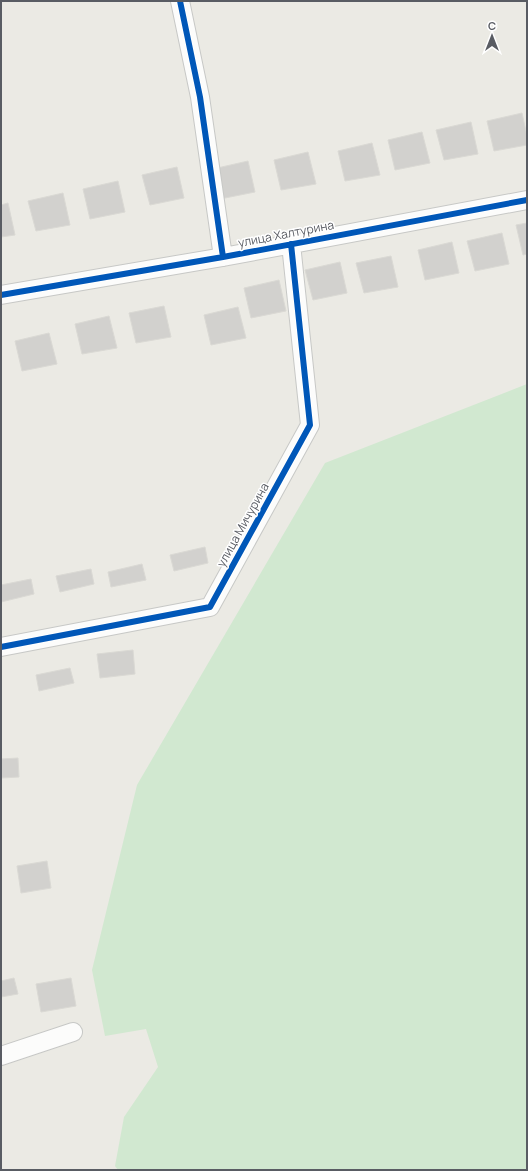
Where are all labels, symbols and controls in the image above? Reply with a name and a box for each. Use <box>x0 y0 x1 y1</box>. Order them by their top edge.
north arrow <box>472 16 512 56</box>
text: С <box>488 18 496 33</box>
street label: улица Халтурина <box>237 216 335 251</box>
street label: улица Мичурина <box>212 480 273 570</box>

